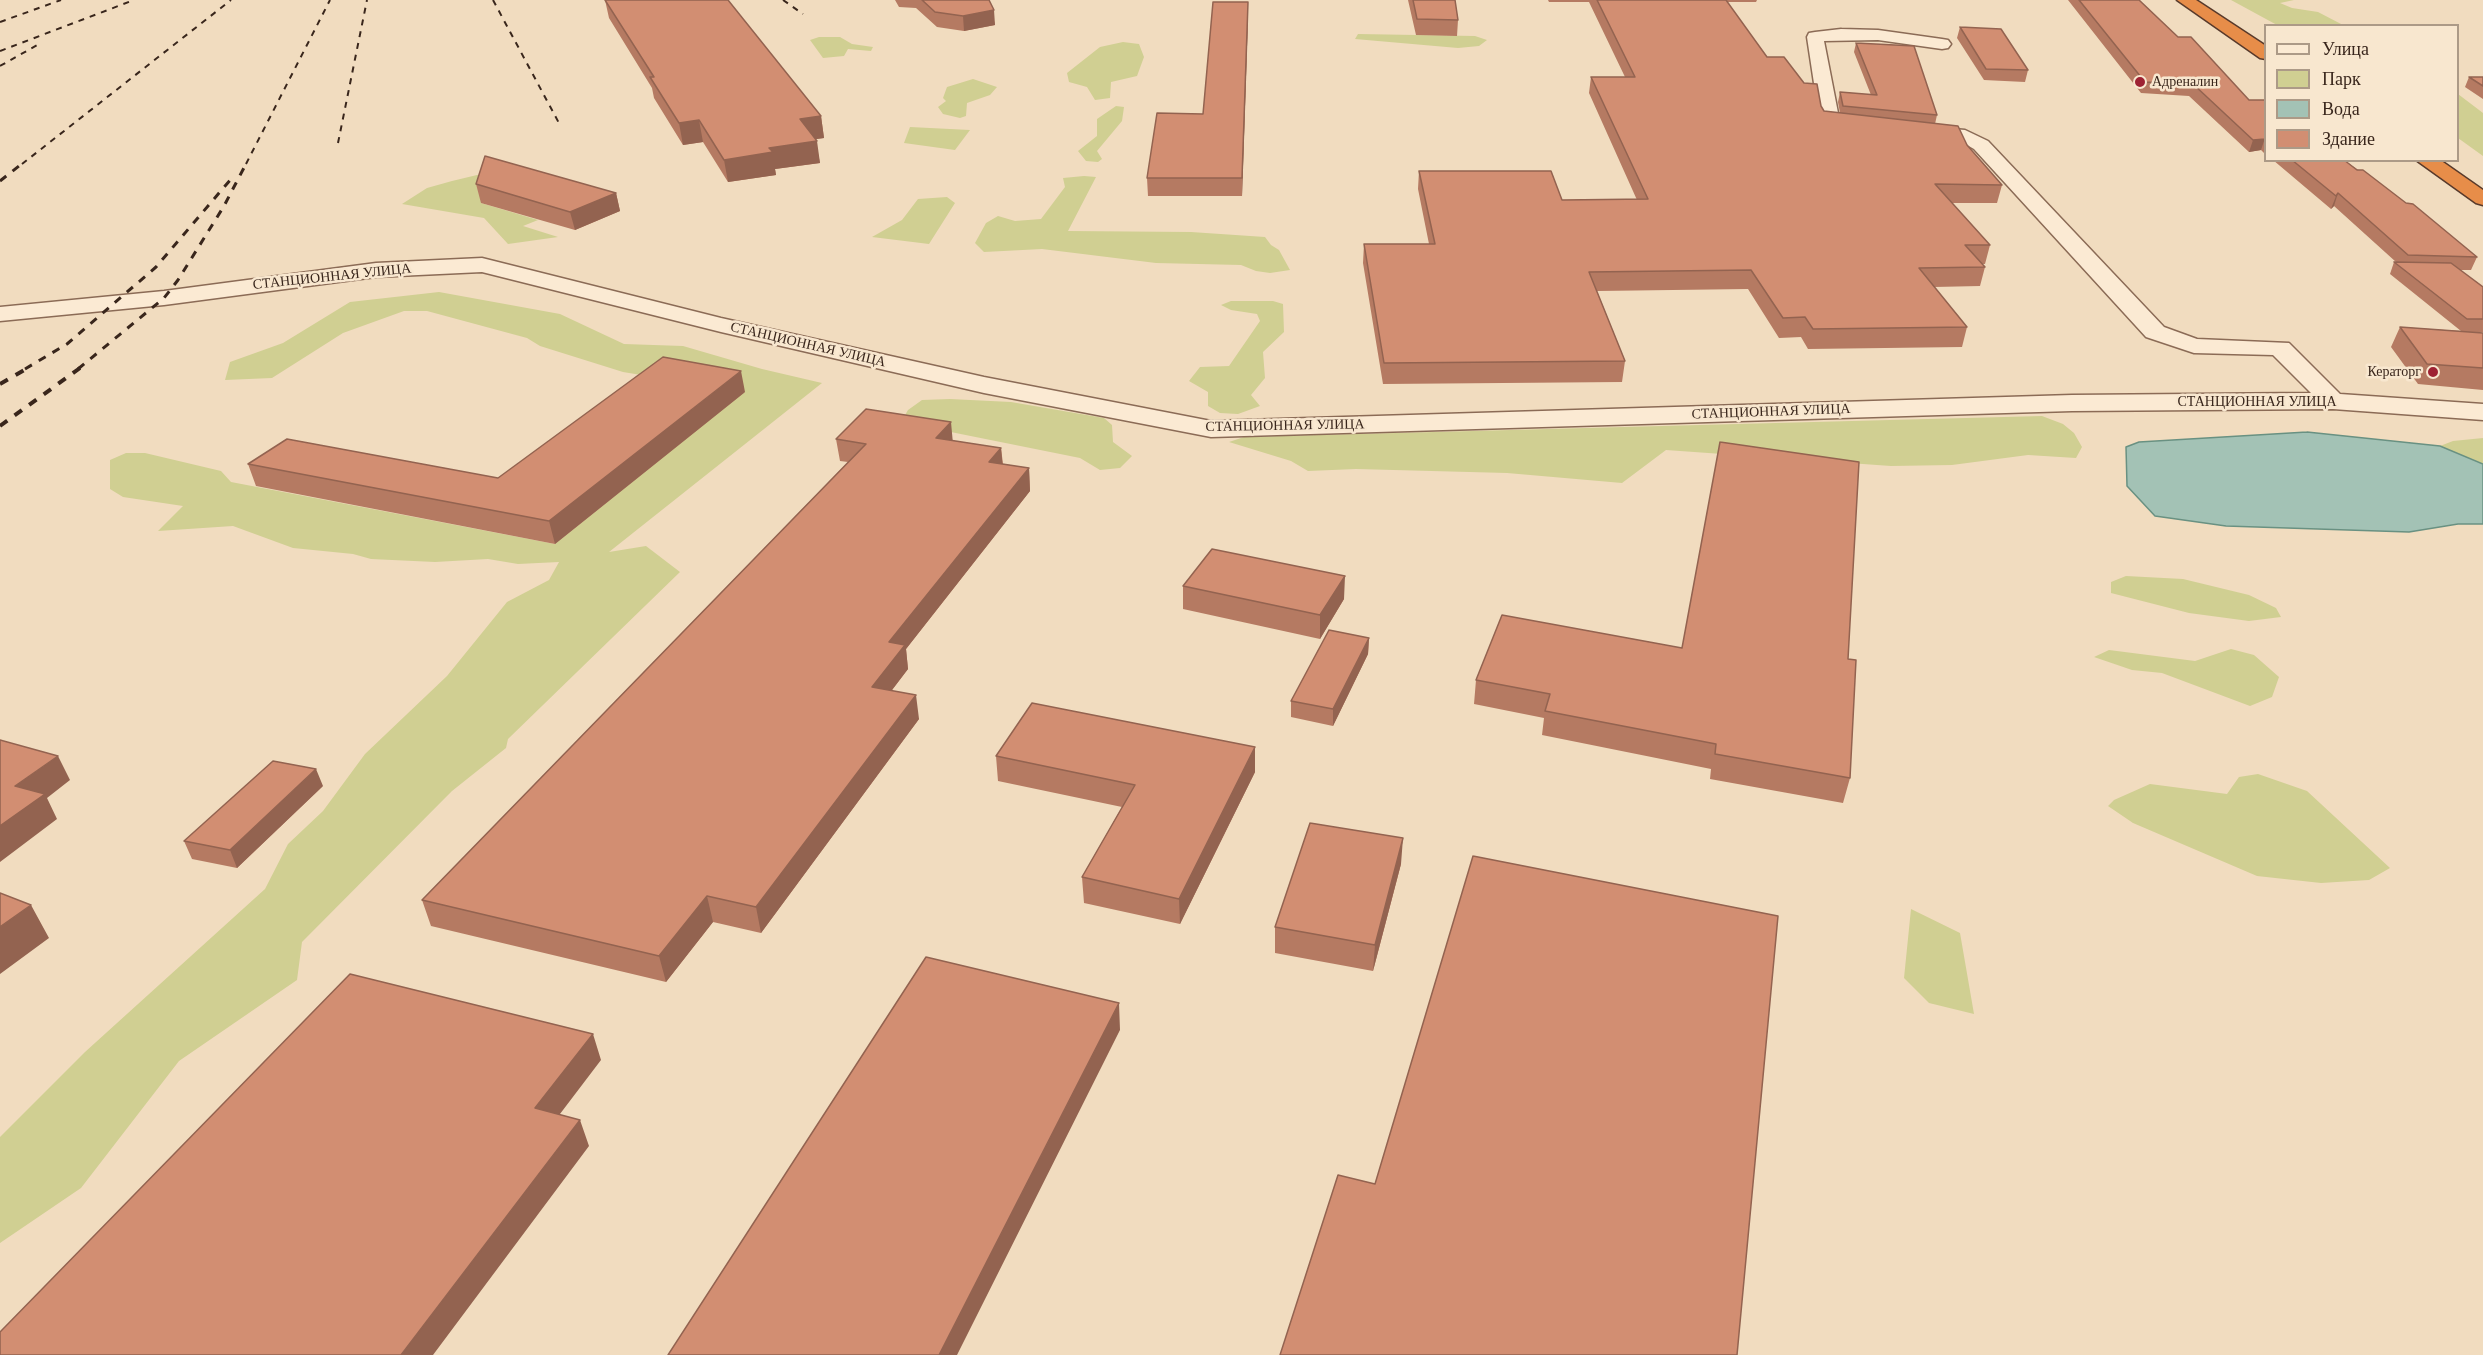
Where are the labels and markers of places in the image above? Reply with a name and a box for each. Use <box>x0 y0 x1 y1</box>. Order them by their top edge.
place label: Адреналин <box>2152 74 2218 90</box>
marker: Адреналин <box>2133 75 2147 89</box>
place label: Кераторг <box>2367 364 2421 380</box>
marker: Кераторг <box>2426 365 2440 379</box>

